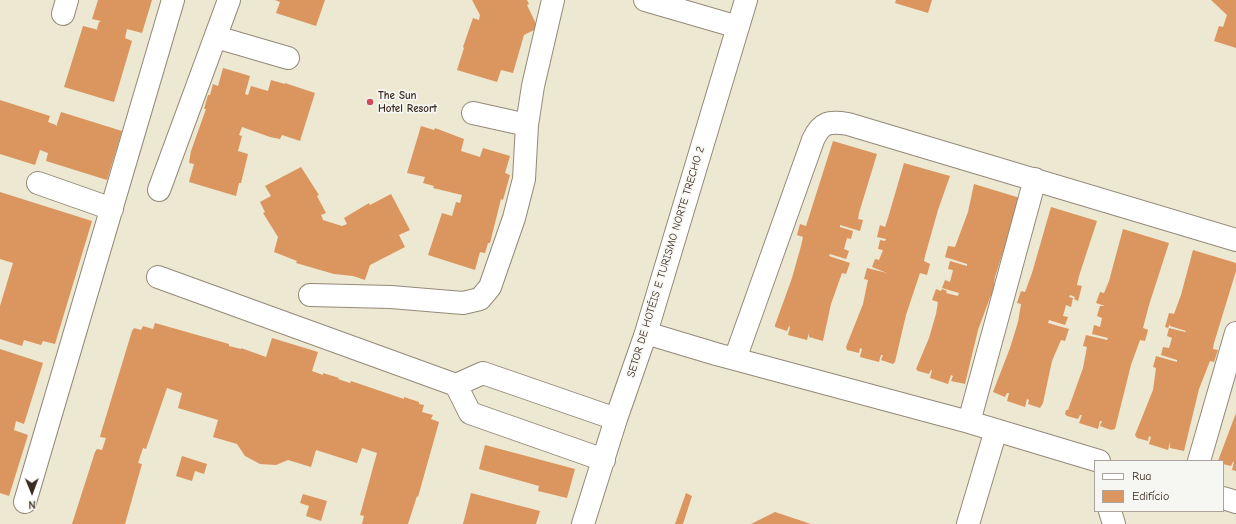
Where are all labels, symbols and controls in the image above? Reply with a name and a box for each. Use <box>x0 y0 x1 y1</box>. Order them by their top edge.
place label: The Sun Hotel Resort <box>378 89 437 115</box>
marker: The Sun Hotel Resort <box>365 97 375 107</box>
street label: SETOR DE HOTÉIS E TURISMO NORTE TRECHO 2 <box>624 145 708 379</box>
legend <box>1094 460 1224 512</box>
text: Rua <box>1132 469 1151 483</box>
north arrow <box>12 472 52 512</box>
text: Edifício <box>1132 489 1169 503</box>
text: N <box>29 498 36 511</box>

